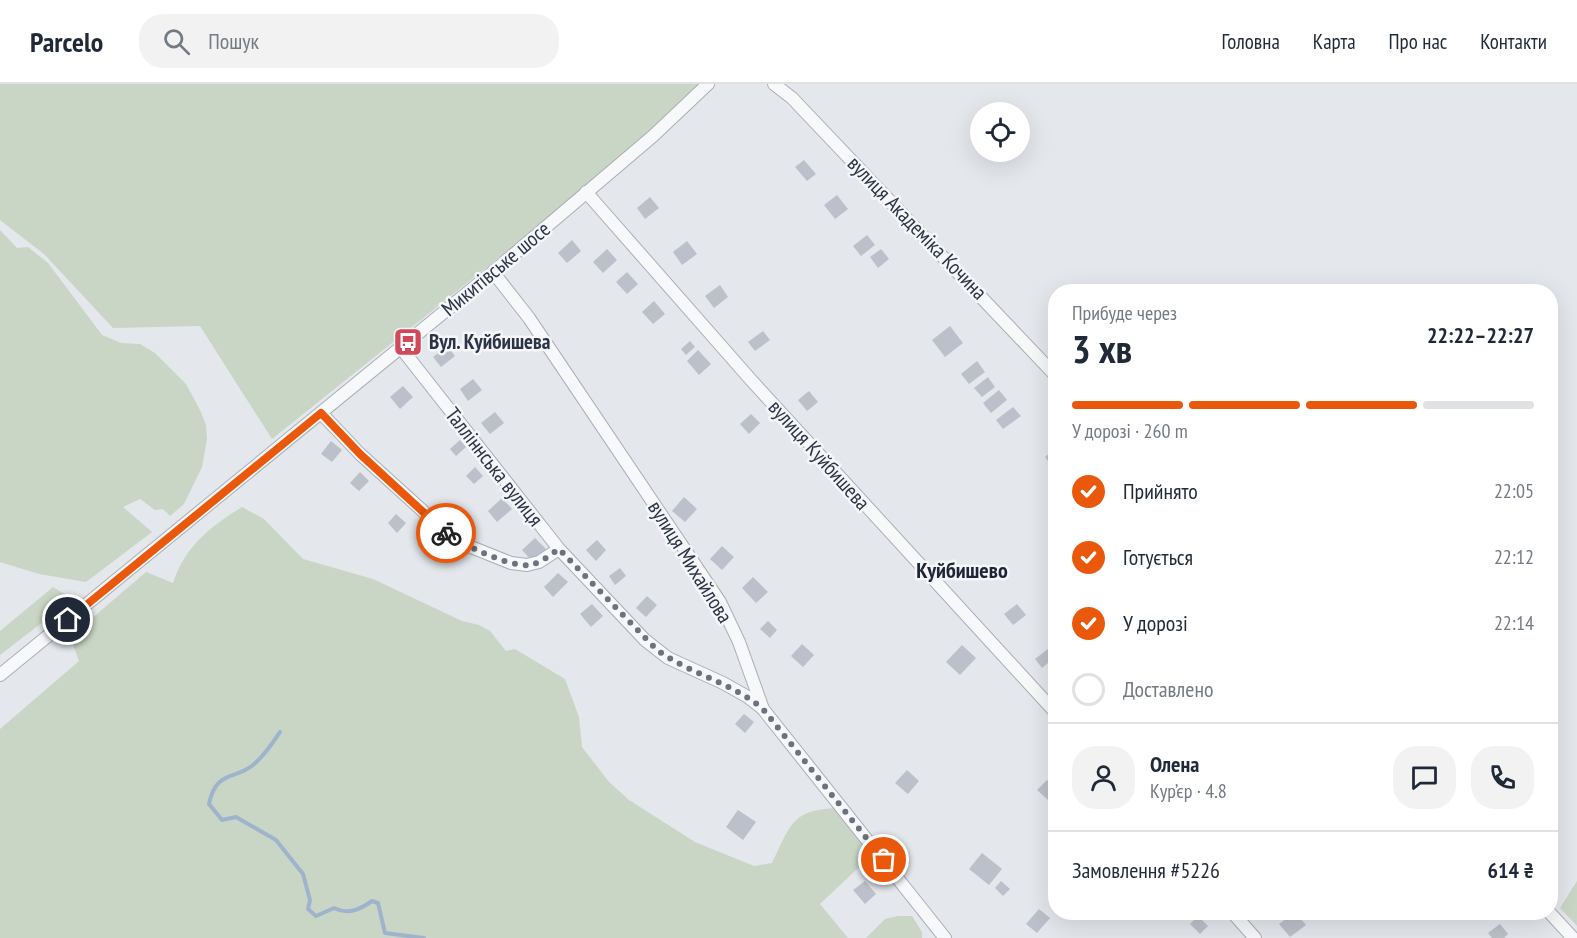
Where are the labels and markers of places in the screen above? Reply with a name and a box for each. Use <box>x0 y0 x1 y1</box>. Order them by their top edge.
bus stop icon: Вул. Куйбишева <box>392 326 424 358</box>
place label: Вул. Куйбишева <box>429 328 551 355</box>
pin <box>42 594 93 645</box>
pin <box>858 834 909 885</box>

